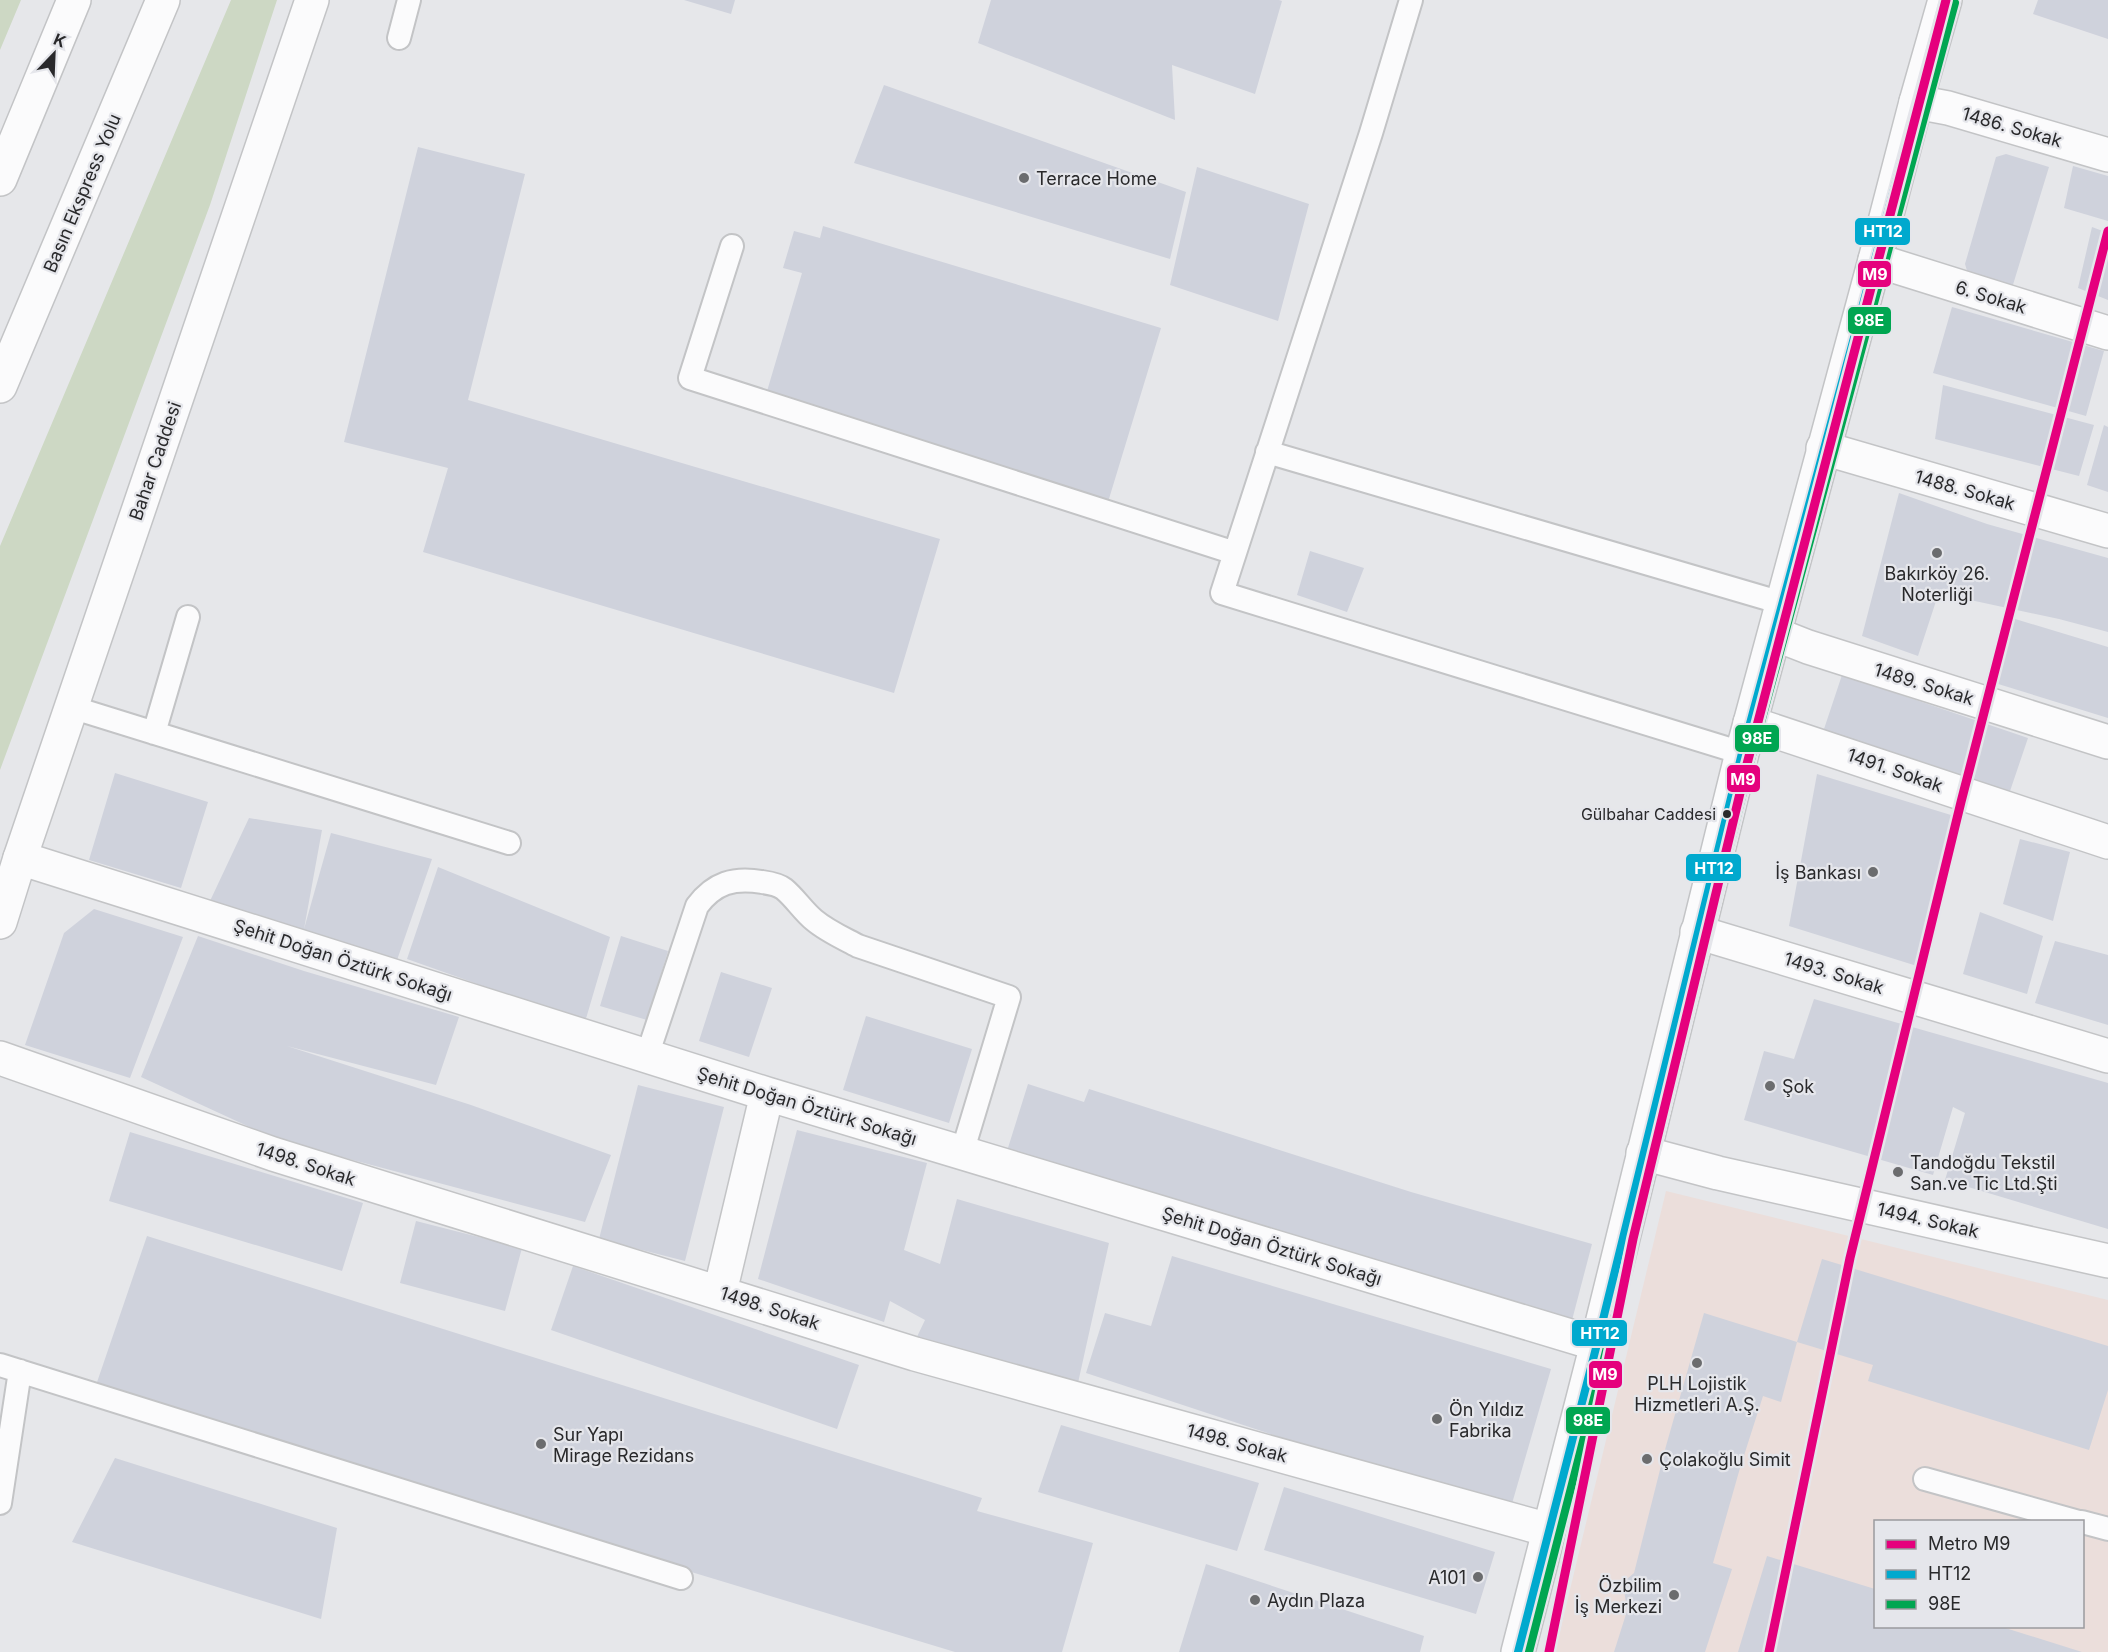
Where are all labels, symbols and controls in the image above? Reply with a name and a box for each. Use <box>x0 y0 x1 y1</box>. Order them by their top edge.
north arrow <box>24 24 84 84</box>
text: K <box>51 29 70 52</box>
street label: 1486. Sokak <box>1960 103 2065 151</box>
street label: Basın Ekspress Yolu <box>39 110 125 276</box>
place label: Terrace Home <box>1036 168 1157 189</box>
marker: Terrace Home <box>1017 171 1031 185</box>
line badge: HT12 <box>1854 217 1911 246</box>
text: HT12 <box>1863 221 1903 241</box>
line badge: M9 <box>1857 260 1892 288</box>
text: M9 <box>1862 264 1888 284</box>
street label: 6. Sokak <box>1953 276 2029 318</box>
line badge: 98E <box>1847 306 1892 335</box>
text: 98E <box>1854 310 1884 330</box>
street label: Bahar Caddesi <box>125 399 185 523</box>
street label: 1488. Sokak <box>1912 466 2018 514</box>
marker: Bakırköy 26. Noterliği <box>1930 546 1944 560</box>
place label: Bakırköy 26. Noterliği <box>1885 563 1990 605</box>
street label: 1489. Sokak <box>1872 659 1977 709</box>
line badge: 98E <box>1734 724 1780 753</box>
text: 98E <box>1742 728 1772 748</box>
street label: 1491. Sokak <box>1844 744 1946 796</box>
line badge: M9 <box>1726 764 1761 793</box>
text: M9 <box>1730 769 1756 789</box>
place label: Gülbahar Caddesi <box>1581 804 1716 824</box>
marker: Gülbahar Caddesi <box>1721 808 1733 820</box>
line badge: HT12 <box>1685 853 1742 882</box>
text: HT12 <box>1694 858 1734 878</box>
place label: İş Bankası <box>1775 861 1861 883</box>
marker: İş Bankası <box>1866 865 1880 879</box>
street label: Şehit Doğan Öztürk Sokağı <box>231 914 455 1005</box>
street label: 1493. Sokak <box>1782 948 1887 998</box>
street label: Şehit Doğan Öztürk Sokağı <box>695 1062 920 1149</box>
place label: Şok <box>1782 1076 1814 1097</box>
marker: Şok <box>1763 1079 1777 1093</box>
street label: 1498. Sokak <box>254 1138 358 1190</box>
place label: Tandoğdu Tekstil San.ve Tic Ltd.Şti <box>1910 1152 2058 1194</box>
marker: Tandoğdu Tekstil San.ve Tic Ltd.Şti <box>1891 1165 1905 1179</box>
street label: 1494. Sokak <box>1875 1198 1981 1242</box>
street label: Şehit Doğan Öztürk Sokağı <box>1160 1202 1385 1289</box>
street label: 1498. Sokak <box>718 1282 822 1334</box>
line badge: HT12 <box>1571 1319 1628 1347</box>
text: HT12 <box>1580 1323 1620 1343</box>
marker: PLH Lojistik Hizmetleri A.Ş. <box>1690 1356 1704 1370</box>
line badge: M9 <box>1588 1360 1623 1389</box>
text: M9 <box>1592 1364 1618 1384</box>
place label: PLH Lojistik Hizmetleri A.Ş. <box>1634 1373 1760 1415</box>
place label: Ön Yıldız Fabrika <box>1449 1398 1524 1441</box>
line badge: 98E <box>1565 1406 1611 1435</box>
text: 98E <box>1573 1410 1603 1430</box>
marker: Ön Yıldız Fabrika <box>1430 1412 1444 1426</box>
street label: 1498. Sokak <box>1184 1419 1290 1467</box>
place label: Sur Yapı Mirage Rezidans <box>553 1424 694 1466</box>
marker: Sur Yapı Mirage Rezidans <box>534 1437 548 1451</box>
place label: Çolakoğlu Simit <box>1659 1449 1791 1470</box>
marker: Çolakoğlu Simit <box>1640 1452 1654 1466</box>
legend <box>1874 1520 2084 1628</box>
text: Metro M9 <box>1928 1533 2010 1554</box>
text: HT12 <box>1928 1563 1971 1584</box>
place label: A101 <box>1428 1567 1466 1588</box>
marker: A101 <box>1471 1570 1485 1584</box>
place label: Özbilim İş Merkezi <box>1575 1574 1662 1617</box>
marker: Özbilim İş Merkezi <box>1667 1588 1681 1602</box>
place label: Aydın Plaza <box>1267 1590 1365 1611</box>
marker: Aydın Plaza <box>1248 1593 1262 1607</box>
text: 98E <box>1928 1593 1961 1614</box>

